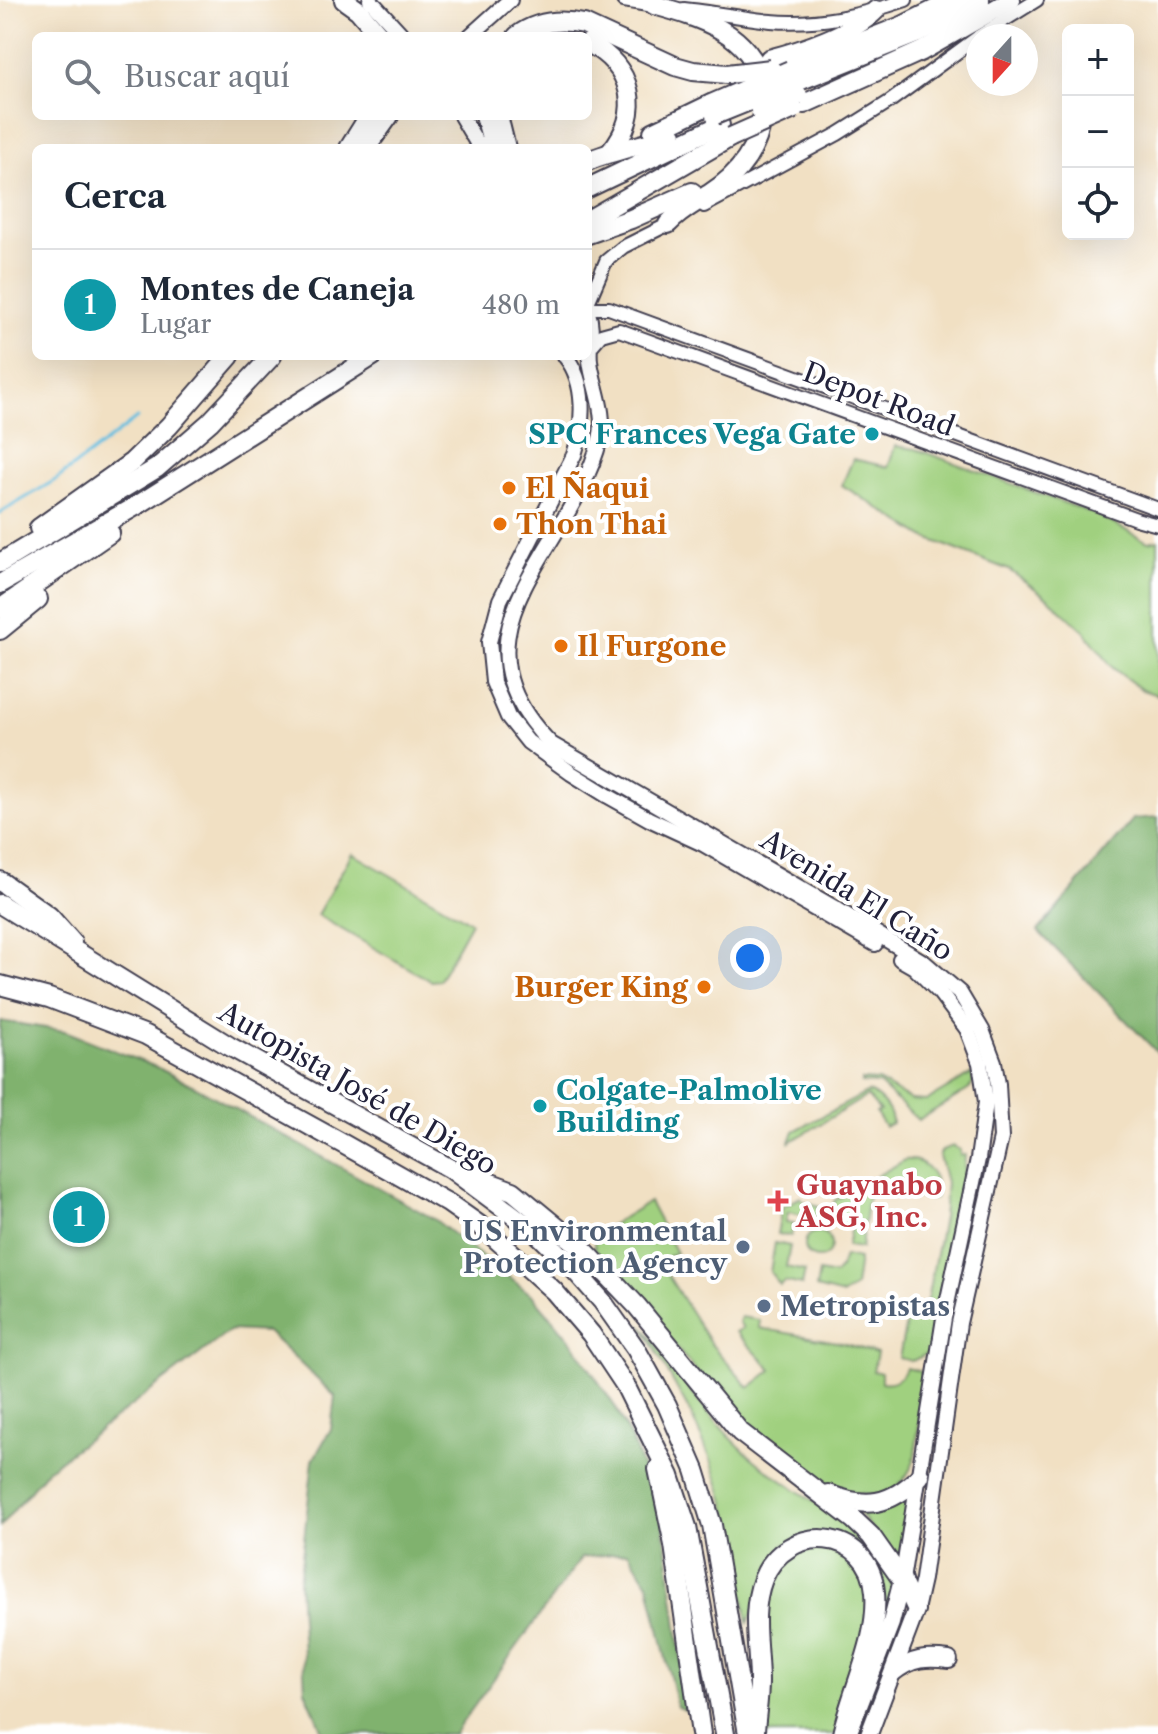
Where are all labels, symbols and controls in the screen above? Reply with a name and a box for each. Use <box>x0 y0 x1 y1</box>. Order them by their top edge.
north arrow <box>966 24 1038 96</box>
map controls <box>1062 24 1134 240</box>
button: + <box>1062 24 1134 96</box>
search box <box>32 32 592 120</box>
icon: search <box>60 54 104 98</box>
text: Buscar aquí <box>124 58 290 95</box>
button: − <box>1062 96 1134 168</box>
button: locate <box>1062 168 1134 240</box>
text: Cerca <box>64 175 166 217</box>
text: Montes de Caneja <box>140 271 415 308</box>
text: 1 <box>84 289 96 321</box>
text: 480 m <box>482 289 560 321</box>
text: Lugar <box>140 308 211 340</box>
street label: Depot Road <box>798 355 960 443</box>
place label: SPC Frances Vega Gate <box>528 417 856 451</box>
marker: SPC Frances Vega Gate <box>863 425 881 443</box>
place label: El Ñaqui <box>525 471 649 505</box>
marker: El Ñaqui <box>500 479 518 497</box>
place label: Thon Thai <box>516 507 667 541</box>
marker: Thon Thai <box>491 515 509 533</box>
place label: Il Furgone <box>577 629 726 663</box>
marker: Il Furgone <box>552 637 570 655</box>
street label: Avenida El Caño <box>754 822 959 968</box>
your location <box>730 938 770 978</box>
place label: Burger King <box>514 970 689 1004</box>
marker: Burger King <box>695 978 713 996</box>
street label: Autopista José de Diego <box>212 994 503 1182</box>
place label: Colgate-Palmolive Building <box>556 1073 822 1139</box>
marker: Colgate-Palmolive Building <box>531 1097 549 1115</box>
place label: Guaynabo ASG, Inc. <box>795 1168 942 1234</box>
pin: 1 <box>53 1187 105 1247</box>
marker: Guaynabo ASG, Inc. <box>767 1190 789 1212</box>
place label: US Environmental Protection Agency <box>462 1214 728 1280</box>
marker: US Environmental Protection Agency <box>734 1238 752 1256</box>
place label: Metropistas <box>780 1289 950 1323</box>
marker: Metropistas <box>755 1297 773 1315</box>

